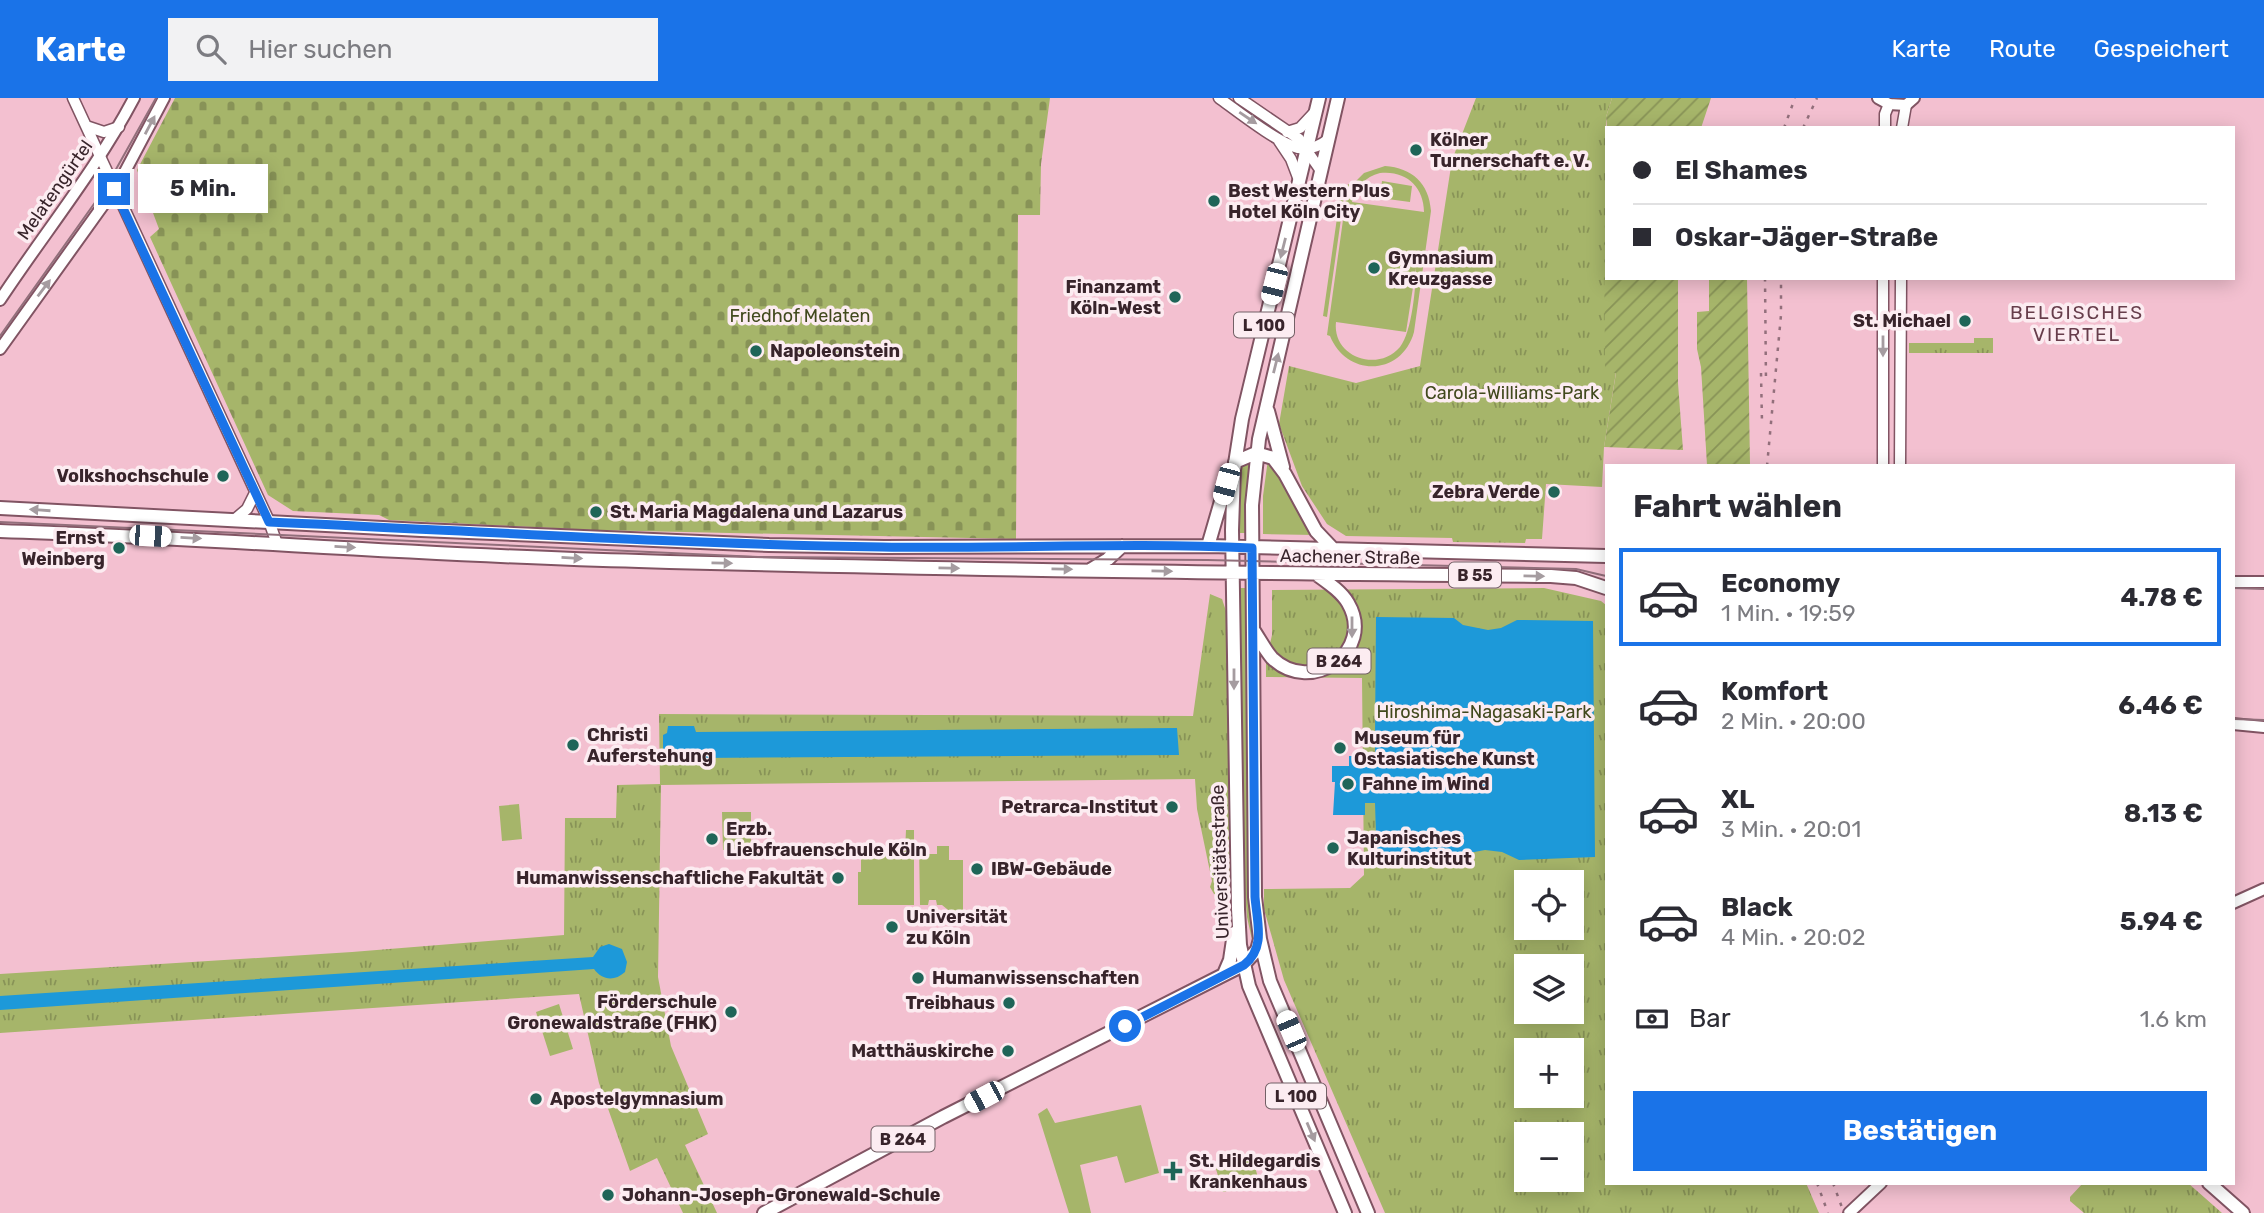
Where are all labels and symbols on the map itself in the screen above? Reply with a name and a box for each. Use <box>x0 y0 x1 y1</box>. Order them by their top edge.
one-way arrow <box>1238 111 1257 124</box>
one-way arrow <box>144 115 156 134</box>
place label: Kölner Turnerschaft e. V. <box>1430 129 1589 172</box>
street label: Melatengürtel <box>13 136 97 244</box>
marker: Kölner Turnerschaft e. V. <box>1408 142 1424 158</box>
callout: 5 Min. <box>138 164 268 214</box>
route end <box>98 173 130 205</box>
place label: Best Western Plus Hotel Köln City <box>1228 180 1390 223</box>
marker: Best Western Plus Hotel Köln City <box>1206 193 1222 209</box>
one-way arrow <box>1277 237 1288 259</box>
place label: Gymnasium Kreuzgasse <box>1388 247 1494 290</box>
marker: Gymnasium Kreuzgasse <box>1366 260 1382 276</box>
car <box>1259 261 1290 307</box>
place label: Finanzamt Köln-West <box>1066 276 1161 319</box>
one-way arrow <box>36 279 51 297</box>
marker: Finanzamt Köln-West <box>1167 289 1183 305</box>
district label: BELGISCHES VIERTEL <box>2010 301 2144 346</box>
park label: Friedhof Melaten <box>730 305 871 327</box>
place label: St. Michael <box>1853 310 1951 332</box>
road number: L 100 <box>1234 313 1294 338</box>
marker: St. Michael <box>1957 313 1973 329</box>
one-way arrow <box>1877 336 1889 358</box>
place label: Napoleonstein <box>770 340 900 362</box>
marker: Napoleonstein <box>748 343 764 359</box>
one-way arrow <box>1271 352 1282 374</box>
park label: Carola-Williams-Park <box>1425 382 1600 404</box>
car <box>1211 461 1242 507</box>
place label: Volkshochschule <box>56 465 209 487</box>
marker: Volkshochschule <box>215 468 231 484</box>
place label: Zebra Verde <box>1432 481 1540 503</box>
marker: Zebra Verde <box>1546 484 1562 500</box>
place label: St. Maria Magdalena und Lazarus <box>610 501 903 523</box>
one-way arrow <box>28 504 50 515</box>
marker: St. Maria Magdalena und Lazarus <box>588 504 604 520</box>
car <box>129 524 172 548</box>
place label: Ernst Weinberg <box>21 527 105 570</box>
one-way arrow <box>180 533 202 544</box>
marker: Ernst Weinberg <box>111 540 127 556</box>
one-way arrow <box>334 542 356 553</box>
street label: Aachener Straße <box>1280 545 1420 569</box>
one-way arrow <box>561 553 583 564</box>
one-way arrow <box>711 557 733 569</box>
one-way arrow <box>939 562 961 573</box>
road number: B 55 <box>1449 562 1501 588</box>
one-way arrow <box>1051 564 1073 575</box>
one-way arrow <box>1152 565 1174 577</box>
one-way arrow <box>1523 570 1545 582</box>
one-way arrow <box>1346 616 1358 638</box>
road number: B 264 <box>1308 648 1370 674</box>
one-way arrow <box>1228 668 1240 690</box>
park label: Hiroshima-Nagasaki-Park <box>1376 701 1592 723</box>
place label: Christi Auferstehung <box>587 724 713 767</box>
place label: Museum für Ostasiatische Kunst <box>1354 727 1535 770</box>
marker: Christi Auferstehung <box>565 737 581 753</box>
marker: Museum für Ostasiatische Kunst <box>1332 740 1348 756</box>
place label: Fahne im Wind <box>1362 773 1490 795</box>
marker: Fahne im Wind <box>1340 776 1356 792</box>
street label: Universitätsstraße <box>1206 784 1234 940</box>
place label: Petrarca-Institut <box>1001 796 1158 818</box>
marker: Petrarca-Institut <box>1164 799 1180 815</box>
place label: Erzb. Liebfrauenschule Köln <box>726 818 927 861</box>
place label: Japanisches Kulturinstitut <box>1347 827 1472 870</box>
marker: Erzb. Liebfrauenschule Köln <box>704 831 720 847</box>
marker: Japanisches Kulturinstitut <box>1325 840 1341 856</box>
place label: IBW-Gebäude <box>991 858 1112 880</box>
marker: IBW-Gebäude <box>969 861 985 877</box>
place label: Humanwissenschaftliche Fakultät <box>516 867 824 889</box>
marker: Humanwissenschaftliche Fakultät <box>830 870 846 886</box>
place label: Universität zu Köln <box>906 906 1007 949</box>
marker: Universität zu Köln <box>884 919 900 935</box>
place label: Humanwissenschaften <box>932 967 1139 989</box>
marker: Humanwissenschaften <box>910 970 926 986</box>
place label: Förderschule Gronewaldstraße (FHK) <box>507 991 717 1034</box>
place label: Treibhaus <box>905 992 995 1014</box>
marker: Treibhaus <box>1001 995 1017 1011</box>
marker: Förderschule Gronewaldstraße (FHK) <box>723 1004 739 1020</box>
car <box>1274 1008 1309 1054</box>
route start <box>1109 1010 1141 1042</box>
place label: Matthäuskirche <box>851 1040 994 1062</box>
marker: Matthäuskirche <box>1000 1043 1016 1059</box>
car <box>961 1078 1008 1116</box>
road number: L 100 <box>1266 1084 1326 1108</box>
place label: Apostelgymnasium <box>550 1088 723 1110</box>
marker: Apostelgymnasium <box>528 1091 544 1107</box>
one-way arrow <box>1305 1122 1317 1142</box>
road number: B 264 <box>872 1126 934 1152</box>
place label: St. Hildegardis Krankenhaus <box>1189 1150 1321 1193</box>
marker: St. Hildegardis Krankenhaus <box>1163 1161 1183 1181</box>
place label: Johann-Joseph-Gronewald-Schule <box>622 1184 941 1206</box>
marker: Johann-Joseph-Gronewald-Schule <box>600 1187 616 1203</box>

